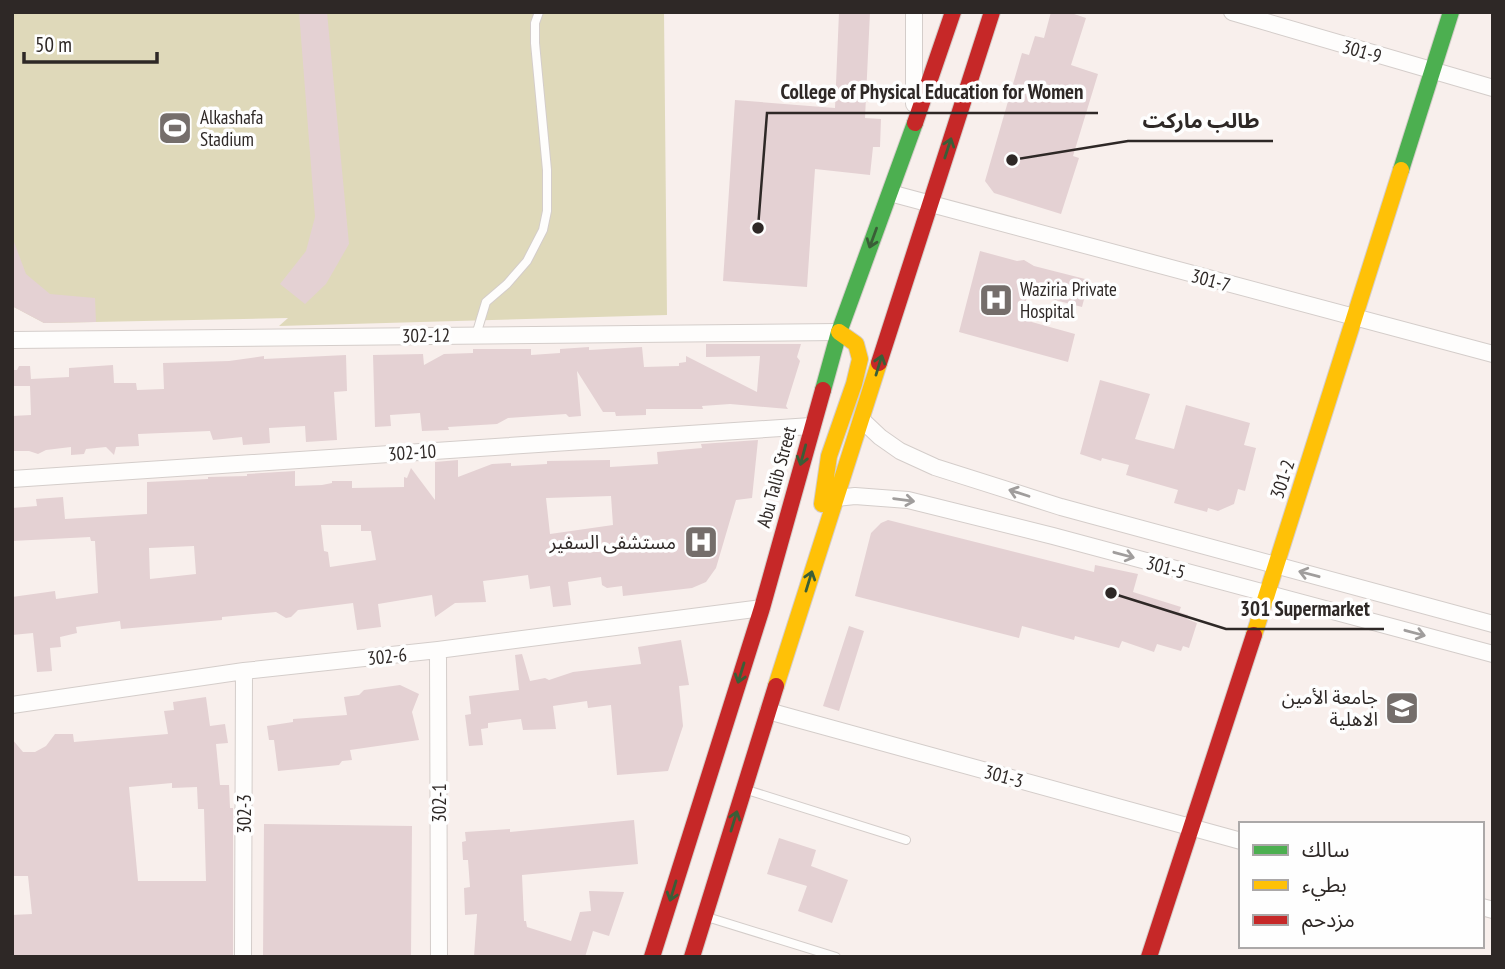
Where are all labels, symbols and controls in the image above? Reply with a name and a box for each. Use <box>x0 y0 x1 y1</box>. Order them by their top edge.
scale bar <box>24 21 158 65</box>
text: 50 m <box>35 31 72 58</box>
street label: 301-9 <box>1340 34 1384 68</box>
callout: College of Physical Education for Women <box>767 71 1098 113</box>
text: College of Physical Education for Women <box>781 78 1083 105</box>
callout: طالب ماركت <box>1128 99 1273 141</box>
place label: Alkashafa Stadium <box>200 105 263 151</box>
text: طالب ماركت <box>1143 107 1259 134</box>
sports icon: Alkashafa Stadium <box>156 109 194 147</box>
one-way arrow <box>942 137 955 159</box>
one-way arrow <box>866 227 878 249</box>
street label: 301-7 <box>1189 263 1233 297</box>
place label: Waziria Private Hospital <box>1020 277 1117 323</box>
hospital icon: Waziria Private Hospital <box>977 281 1015 319</box>
street label: 302-12 <box>402 323 450 347</box>
one-way arrow <box>874 354 886 376</box>
street label: Abu Talib Street <box>751 423 801 530</box>
street label: 302-10 <box>387 438 437 466</box>
one-way arrow <box>796 444 809 466</box>
street label: 301-2 <box>1264 456 1300 502</box>
one-way arrow <box>1008 486 1030 499</box>
one-way arrow <box>892 494 915 507</box>
hospital icon: مستشفى السفير <box>682 523 720 561</box>
place label: مستشفى السفير <box>549 530 676 554</box>
one-way arrow <box>1112 549 1135 562</box>
street label: 301-5 <box>1144 550 1188 584</box>
one-way arrow <box>1298 566 1320 579</box>
one-way arrow <box>803 570 816 592</box>
callout: 301 Supermarket <box>1226 587 1384 629</box>
text: 301 Supermarket <box>1240 595 1370 622</box>
one-way arrow <box>1403 627 1426 640</box>
street label: 302-6 <box>366 642 408 670</box>
one-way arrow <box>734 662 747 684</box>
place label: جامعة الأمين الاهلية <box>1282 685 1378 731</box>
school or university icon: جامعة الأمين الاهلية <box>1383 689 1421 727</box>
street label: 301-3 <box>982 759 1026 793</box>
street label: 302-1 <box>427 783 451 823</box>
street label: 302-3 <box>232 794 256 834</box>
one-way arrow <box>729 811 741 833</box>
legend <box>1239 822 1484 948</box>
text: سالك <box>1302 836 1349 863</box>
text: بطيء <box>1302 871 1347 901</box>
one-way arrow <box>666 879 678 901</box>
text: مزدحم <box>1302 906 1355 935</box>

